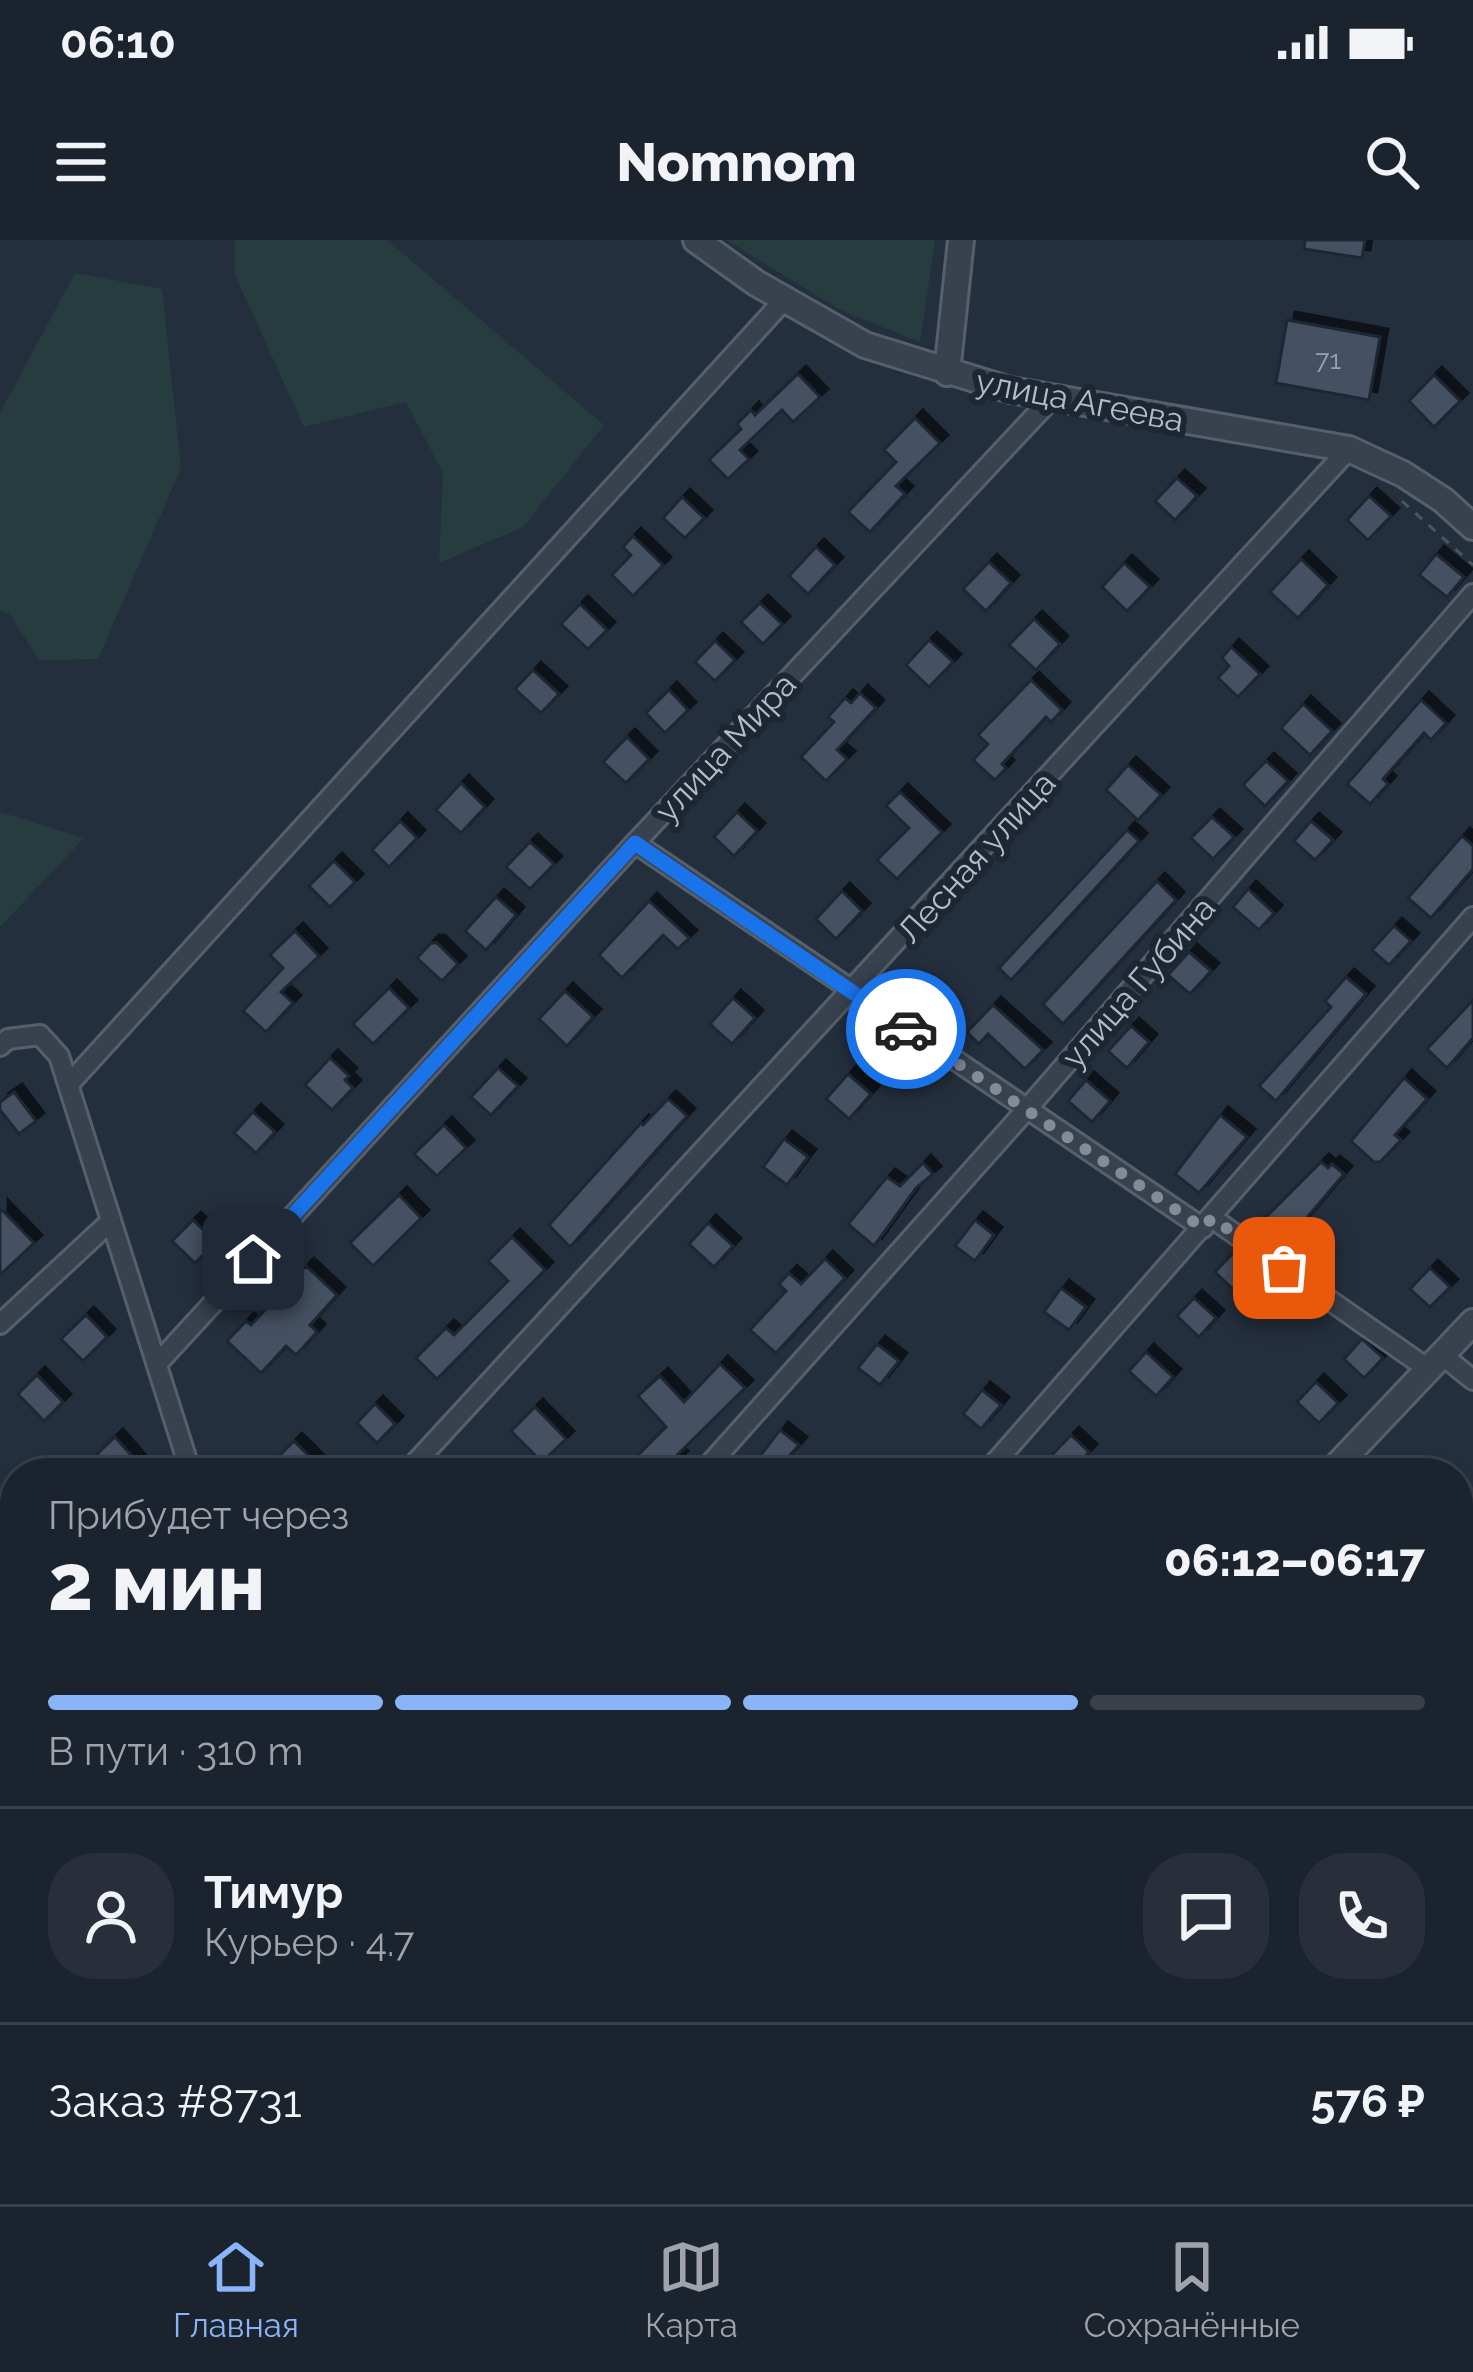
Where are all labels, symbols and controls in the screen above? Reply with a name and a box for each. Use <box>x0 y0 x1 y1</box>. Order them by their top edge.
text: 06:10 <box>60 16 176 69</box>
icon: menu <box>48 129 114 195</box>
icon: search <box>1359 129 1425 195</box>
text: Nomnom <box>616 130 857 194</box>
house number: 71 <box>1315 344 1341 375</box>
street label: улица Агеева <box>973 361 1187 440</box>
street label: улица Мира <box>647 665 804 830</box>
street label: Лесная улица <box>889 764 1063 951</box>
street label: улица Губина <box>1054 889 1223 1076</box>
courier <box>846 969 966 1089</box>
icon: car <box>873 996 939 1062</box>
pin <box>202 1208 304 1310</box>
pin <box>1233 1217 1335 1319</box>
icon: home <box>220 1226 286 1292</box>
icon: bag <box>1251 1235 1317 1301</box>
text: Прибудет через <box>48 1492 349 1538</box>
text: 06:12–06:17 <box>1164 1534 1425 1587</box>
text: 2 мин <box>48 1537 265 1628</box>
text: В пути · 310 m <box>48 1728 303 1774</box>
button: person <box>48 1853 174 1979</box>
button: chat <box>1143 1853 1269 1979</box>
button: phone <box>1299 1853 1425 1979</box>
text: Тимур <box>204 1866 343 1919</box>
text: Курьер · 4.7 <box>204 1919 414 1965</box>
text: Заказ #8731 <box>48 2075 302 2128</box>
text: 576 ₽ <box>1311 2075 1425 2128</box>
tab: Главная <box>173 2234 299 2345</box>
tab: Карта <box>645 2234 738 2345</box>
tab: Сохранённые <box>1084 2234 1300 2345</box>

